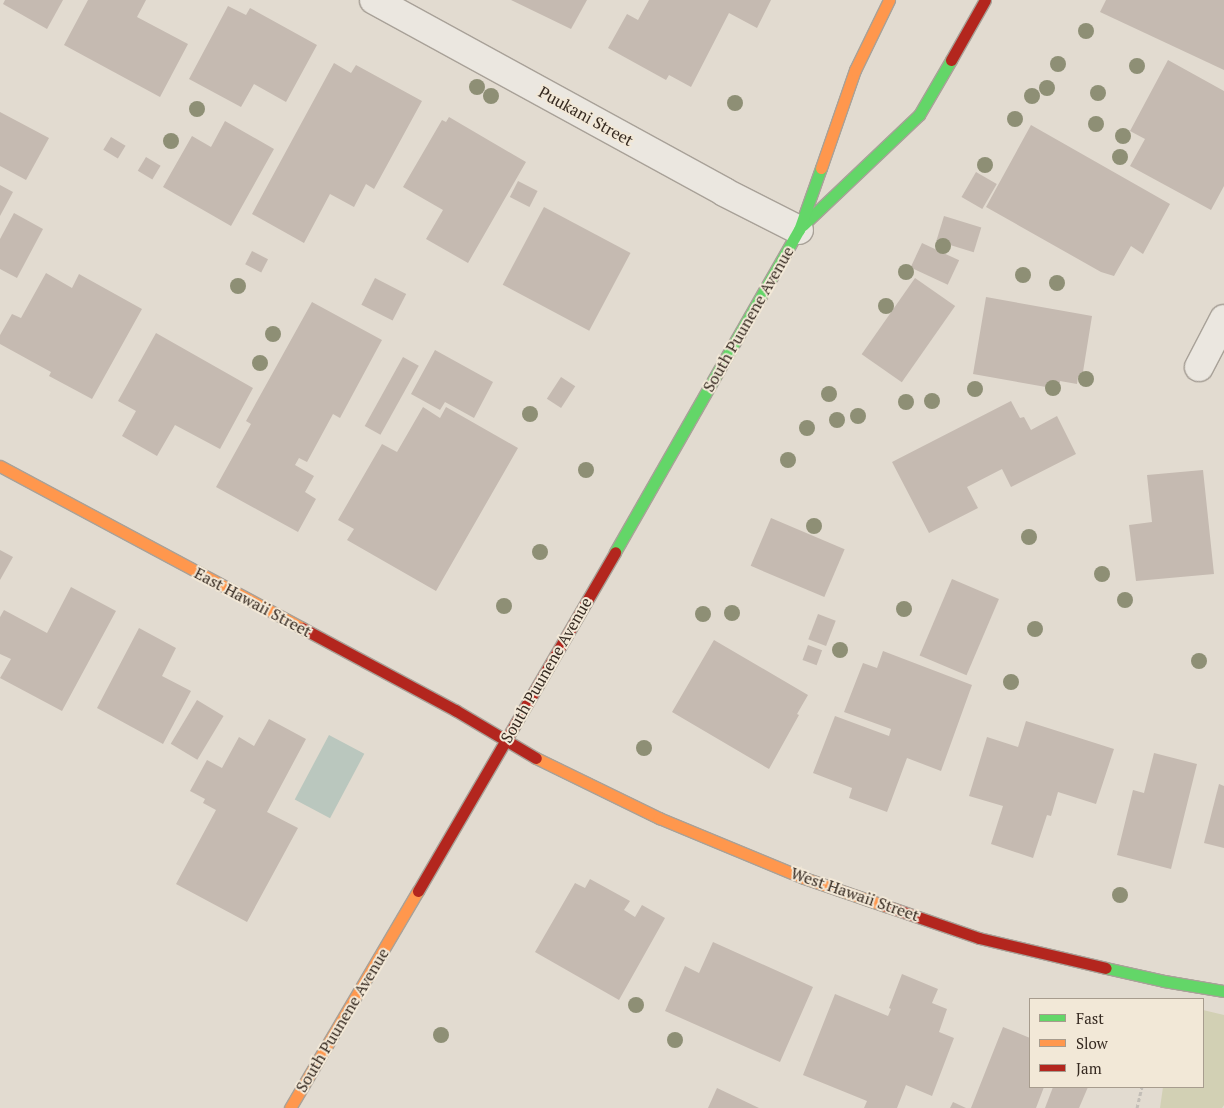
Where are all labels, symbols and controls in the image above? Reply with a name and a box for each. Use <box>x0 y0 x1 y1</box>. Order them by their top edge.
street label: Puukani Street <box>535 82 637 150</box>
street label: South Puunene Avenue <box>698 243 798 395</box>
street label: East Hawaii Street <box>191 563 315 641</box>
street label: South Puunene Avenue <box>496 594 596 746</box>
street label: West Hawaii Street <box>788 863 922 925</box>
street label: South Puunene Avenue <box>291 944 393 1096</box>
legend <box>1029 998 1204 1088</box>
text: Fast <box>1076 1008 1104 1028</box>
text: Slow <box>1076 1033 1108 1053</box>
text: Jam <box>1076 1058 1102 1078</box>

